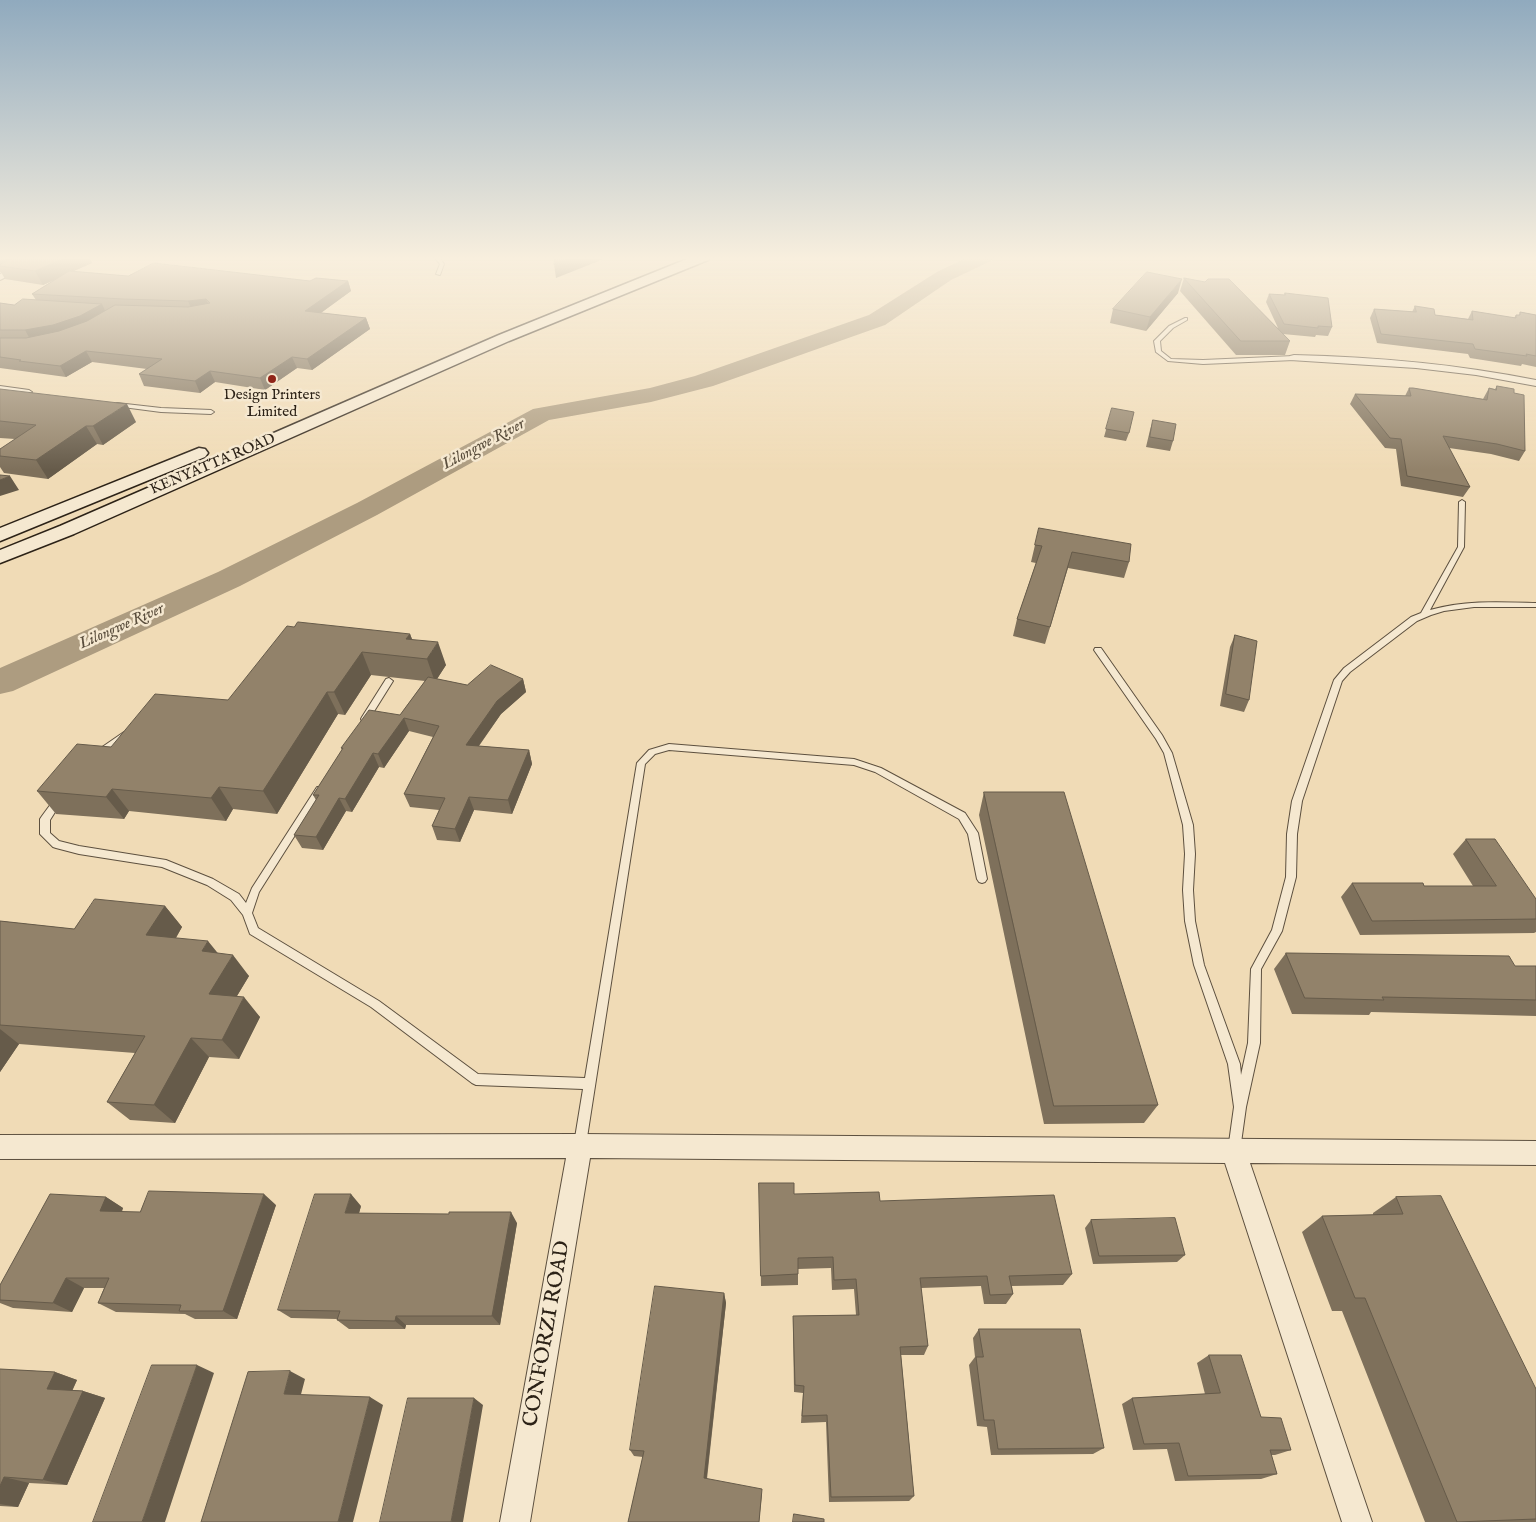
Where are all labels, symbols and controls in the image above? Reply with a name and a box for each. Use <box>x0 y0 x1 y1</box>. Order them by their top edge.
marker: Design Printers Limited <box>266 373 278 385</box>
place label: Design Printers Limited <box>224 387 320 422</box>
water label: Lilongwe River <box>439 415 529 475</box>
street label: KENYATTA ROAD <box>148 430 278 500</box>
water label: Lilongwe River <box>77 600 167 654</box>
street label: CONFORZI ROAD <box>519 1239 577 1429</box>

